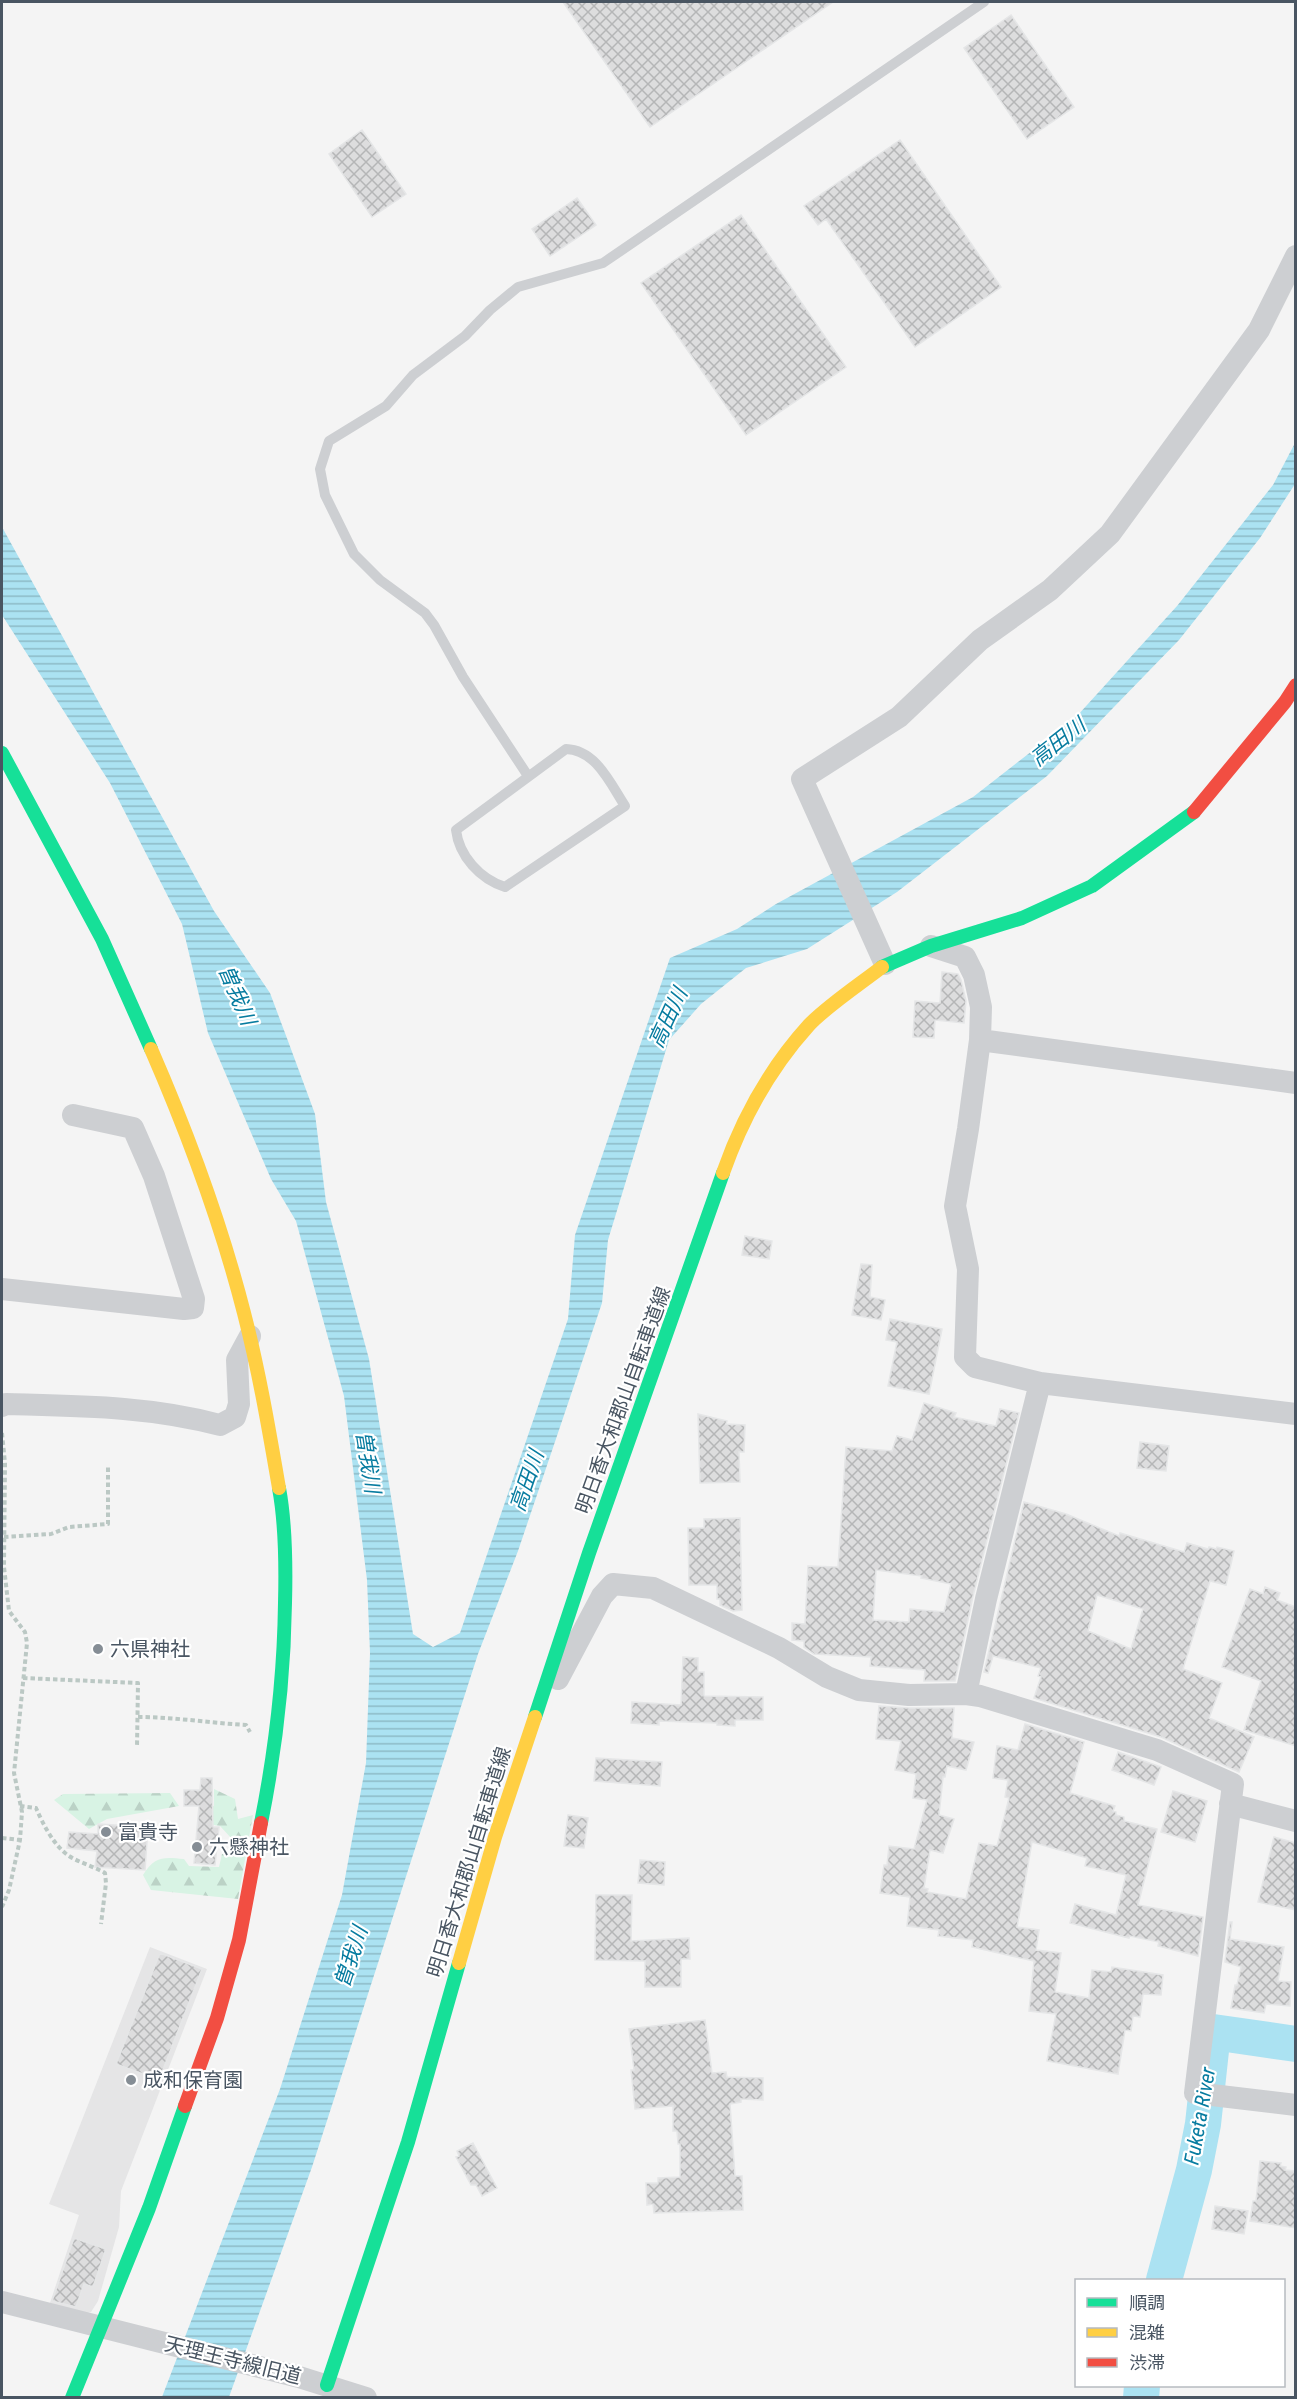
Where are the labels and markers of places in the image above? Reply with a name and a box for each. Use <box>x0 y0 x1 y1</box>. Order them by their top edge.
place label: 六県神社 <box>110 1637 190 1661</box>
marker: 六県神社 <box>91 1642 105 1656</box>
place label: 富貴寺 <box>118 1820 178 1844</box>
marker: 富貴寺 <box>99 1825 113 1839</box>
place label: 六懸神社 <box>209 1835 289 1859</box>
marker: 六懸神社 <box>190 1840 204 1854</box>
place label: 成和保育園 <box>143 2068 243 2092</box>
marker: 成和保育園 <box>124 2073 138 2087</box>

